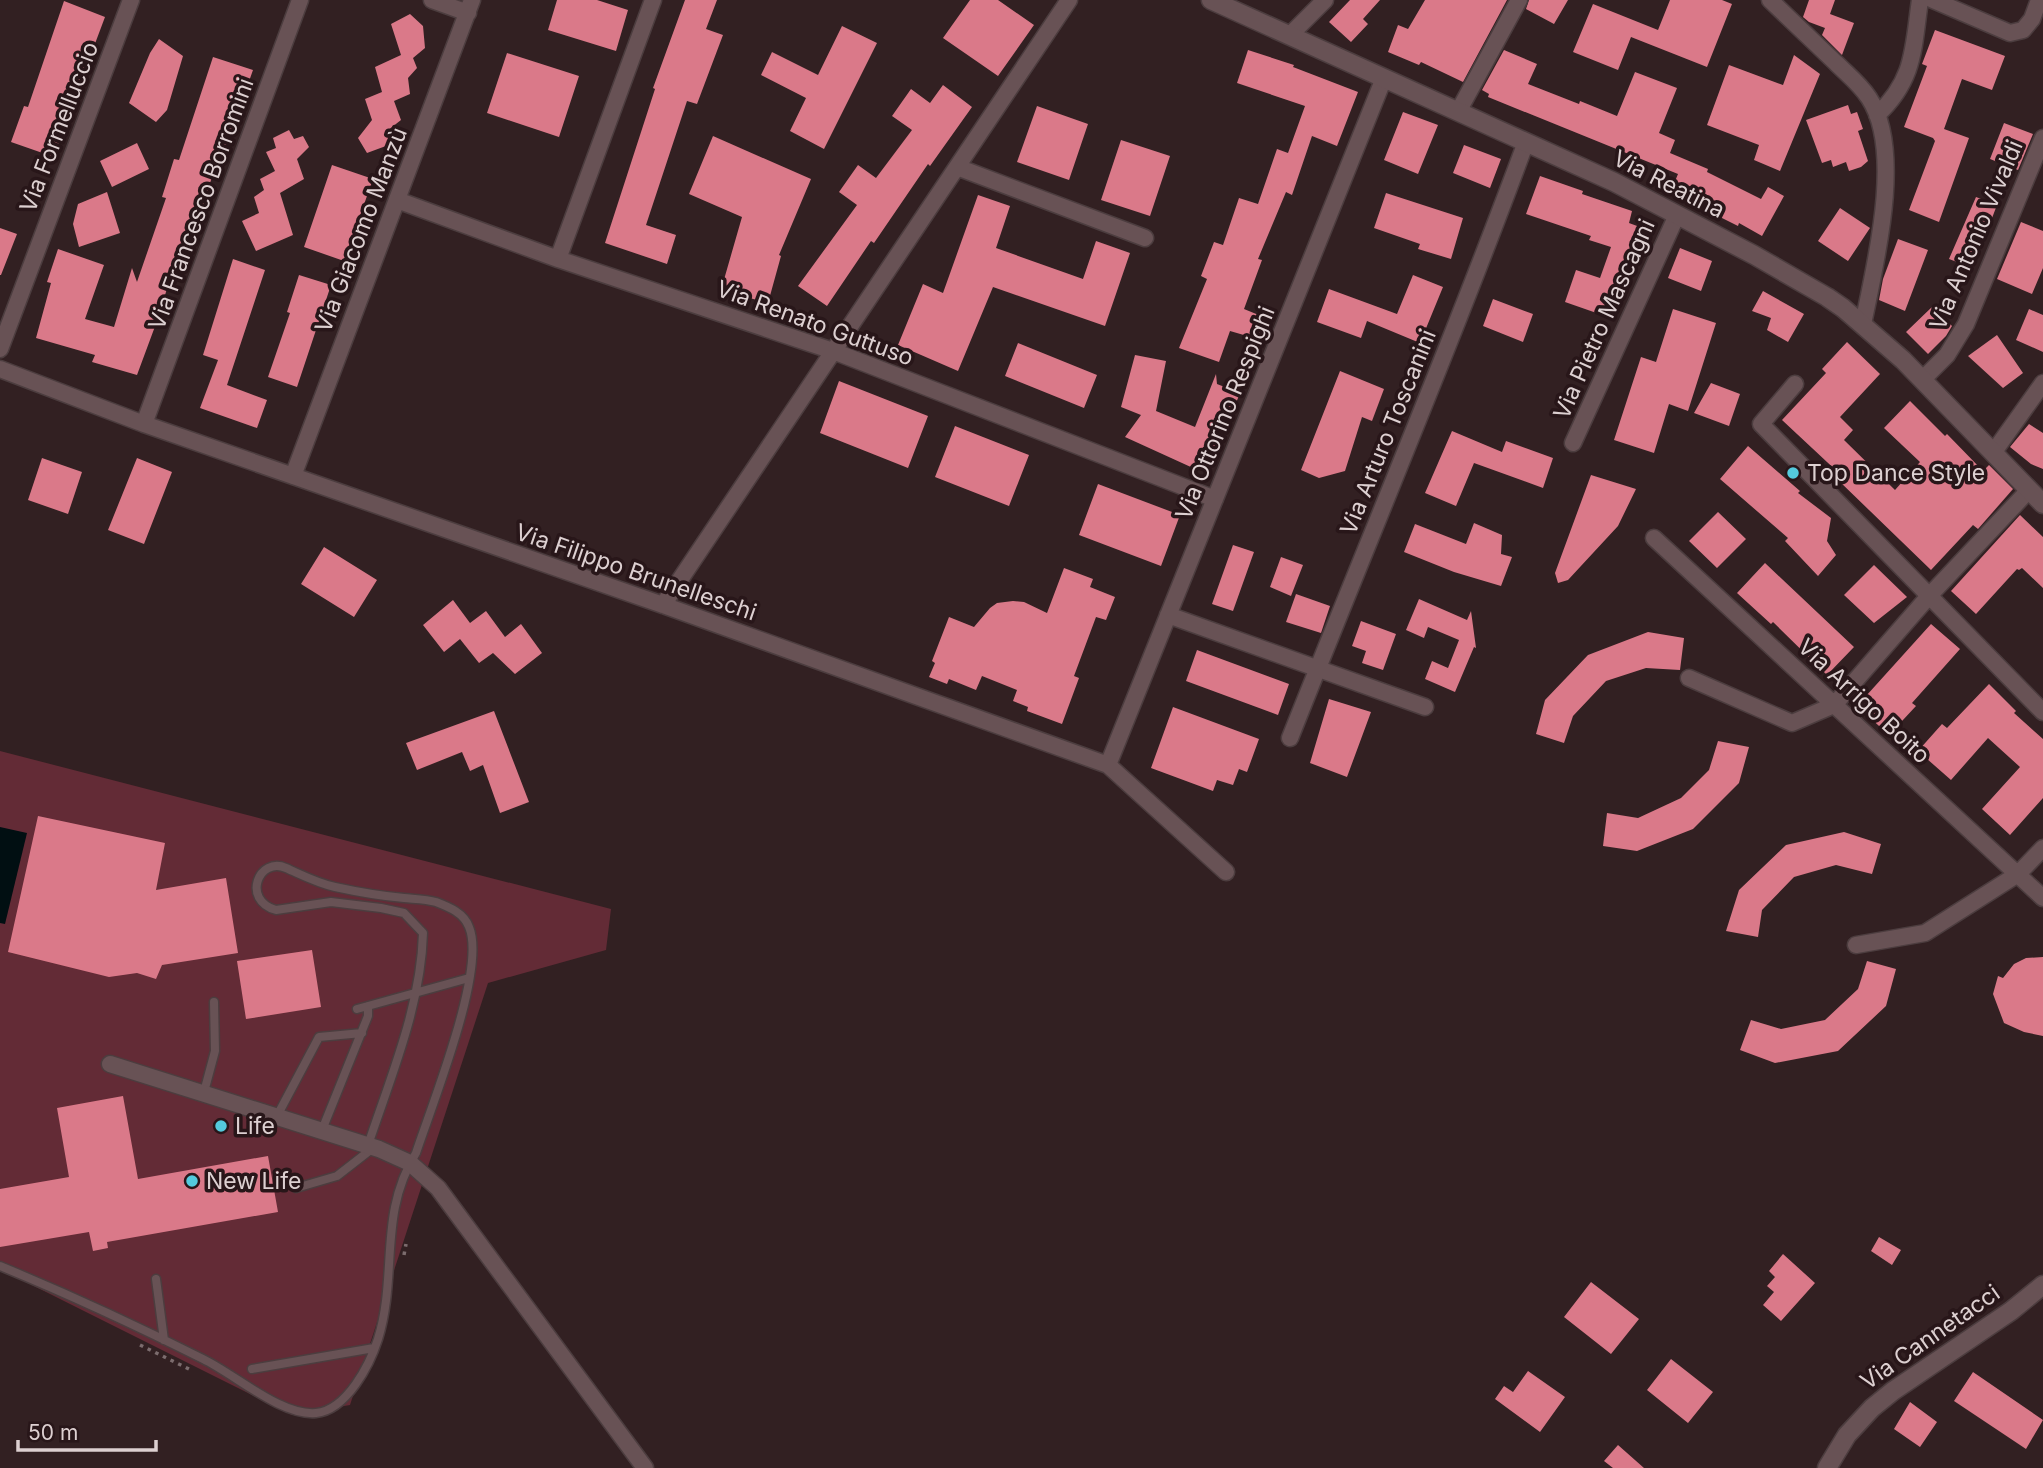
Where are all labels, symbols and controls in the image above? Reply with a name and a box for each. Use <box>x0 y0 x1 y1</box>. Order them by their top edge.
street label: Via Formelluccio <box>14 38 104 216</box>
street label: Via Francesco Borromini <box>142 74 260 334</box>
street label: Via Giacomo Manzù <box>309 124 413 336</box>
street label: Via Antonio Vivaldi <box>1923 136 2029 334</box>
street label: Via Reatina <box>1609 144 1729 224</box>
street label: Via Pietro Mascagni <box>1547 215 1661 423</box>
street label: Via Renato Guttuso <box>713 274 917 372</box>
street label: Via Ottorino Respighi <box>1169 302 1281 524</box>
street label: Via Arturo Toscanini <box>1334 325 1442 539</box>
place label: Top Dance Style <box>1807 459 1985 487</box>
marker: Top Dance Style <box>1785 465 1801 481</box>
street label: Via Filippo Brunelleschi <box>512 518 760 626</box>
street label: Via Arrigo Boito <box>1792 633 1936 769</box>
place label: Life <box>235 1112 275 1140</box>
marker: Life <box>213 1118 229 1134</box>
place label: New Life <box>206 1167 301 1195</box>
marker: New Life <box>184 1173 200 1189</box>
street label: Via Cannetacci <box>1855 1279 2005 1395</box>
scale bar <box>18 1408 156 1452</box>
text: 50 m <box>28 1420 78 1445</box>

